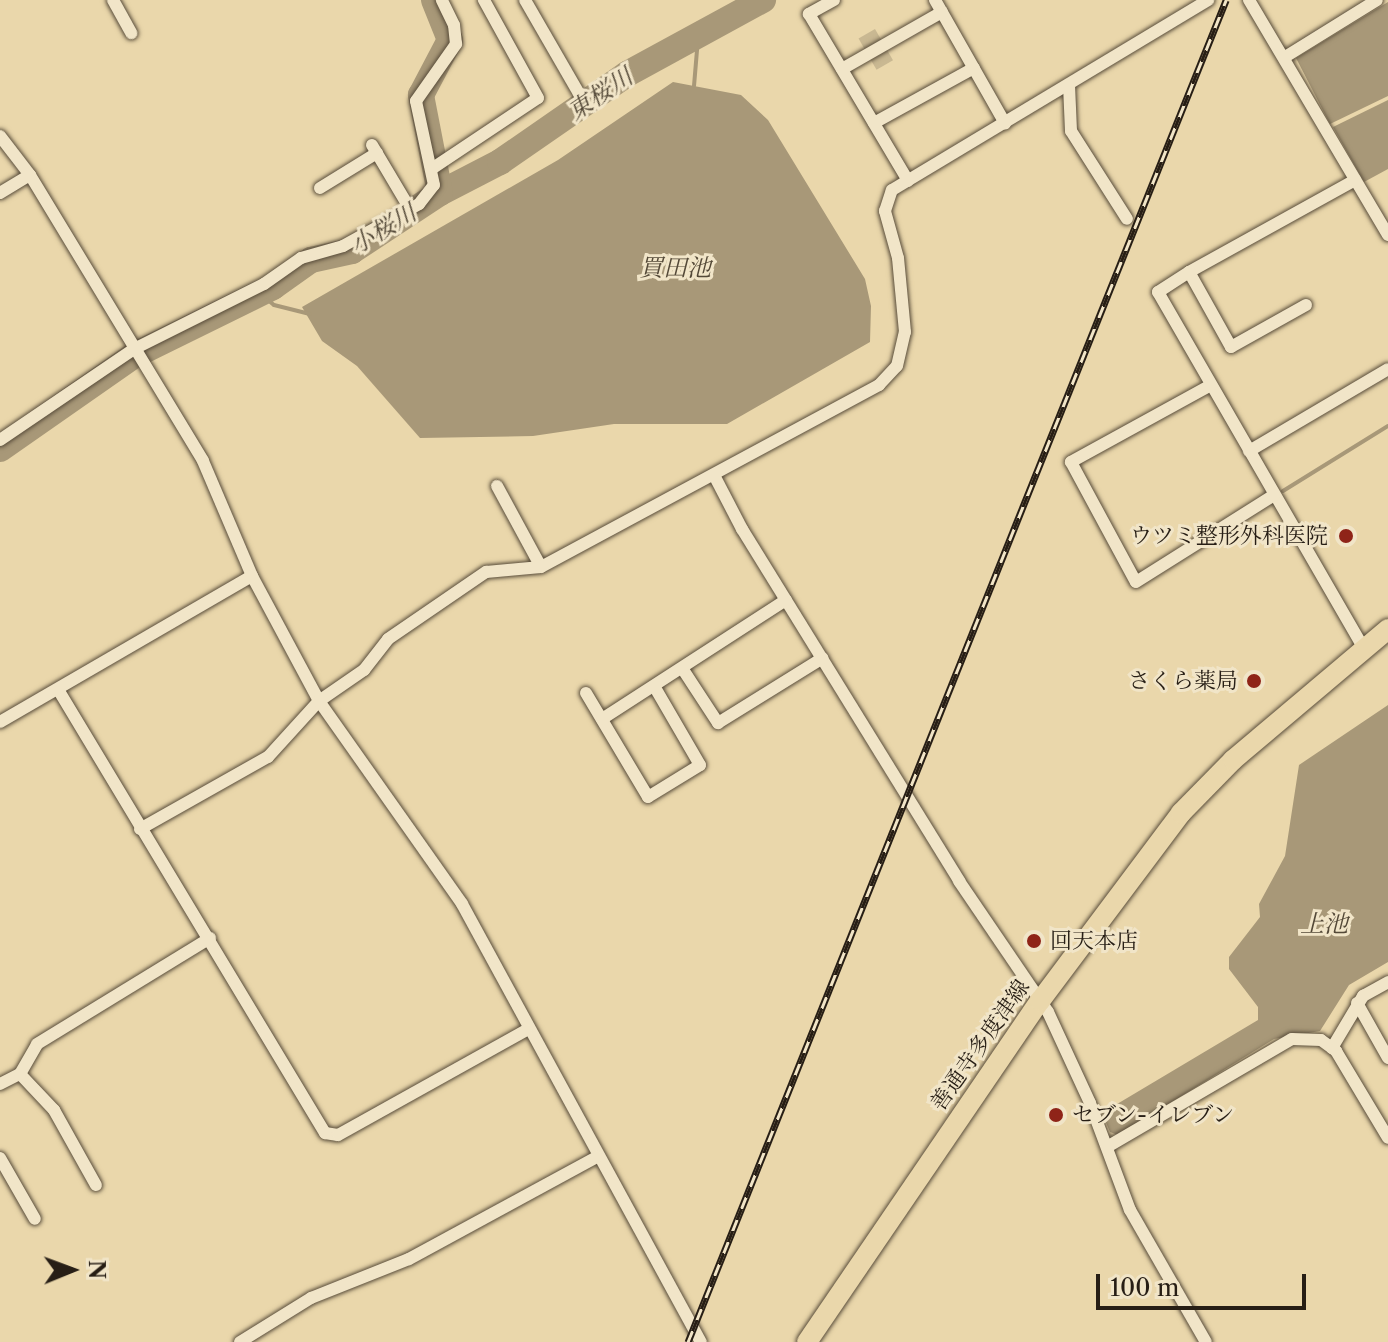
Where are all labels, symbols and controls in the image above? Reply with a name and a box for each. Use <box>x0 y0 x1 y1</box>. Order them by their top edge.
water label: 東桜川 <box>562 62 638 126</box>
water label: 小桜川 <box>345 198 421 260</box>
water label: 買田池 <box>639 254 711 282</box>
place label: ウツミ整形外科医院 <box>1130 523 1328 549</box>
marker: ウツミ整形外科医院 <box>1335 525 1357 547</box>
place label: さくら薬局 <box>1128 668 1238 694</box>
marker: さくら薬局 <box>1245 672 1263 690</box>
water label: 上池 <box>1300 910 1348 938</box>
place label: 回天本店 <box>1050 928 1138 954</box>
marker: 回天本店 <box>1025 932 1043 950</box>
street label: 善通寺多度津線 <box>925 974 1035 1116</box>
place label: セブン-イレブン <box>1072 1102 1236 1128</box>
marker: セブン-イレブン <box>1047 1106 1065 1124</box>
north arrow <box>32 1230 112 1310</box>
scale bar <box>1100 1258 1310 1308</box>
text: N <box>83 1260 110 1279</box>
text: 100 m <box>1110 1273 1179 1302</box>

